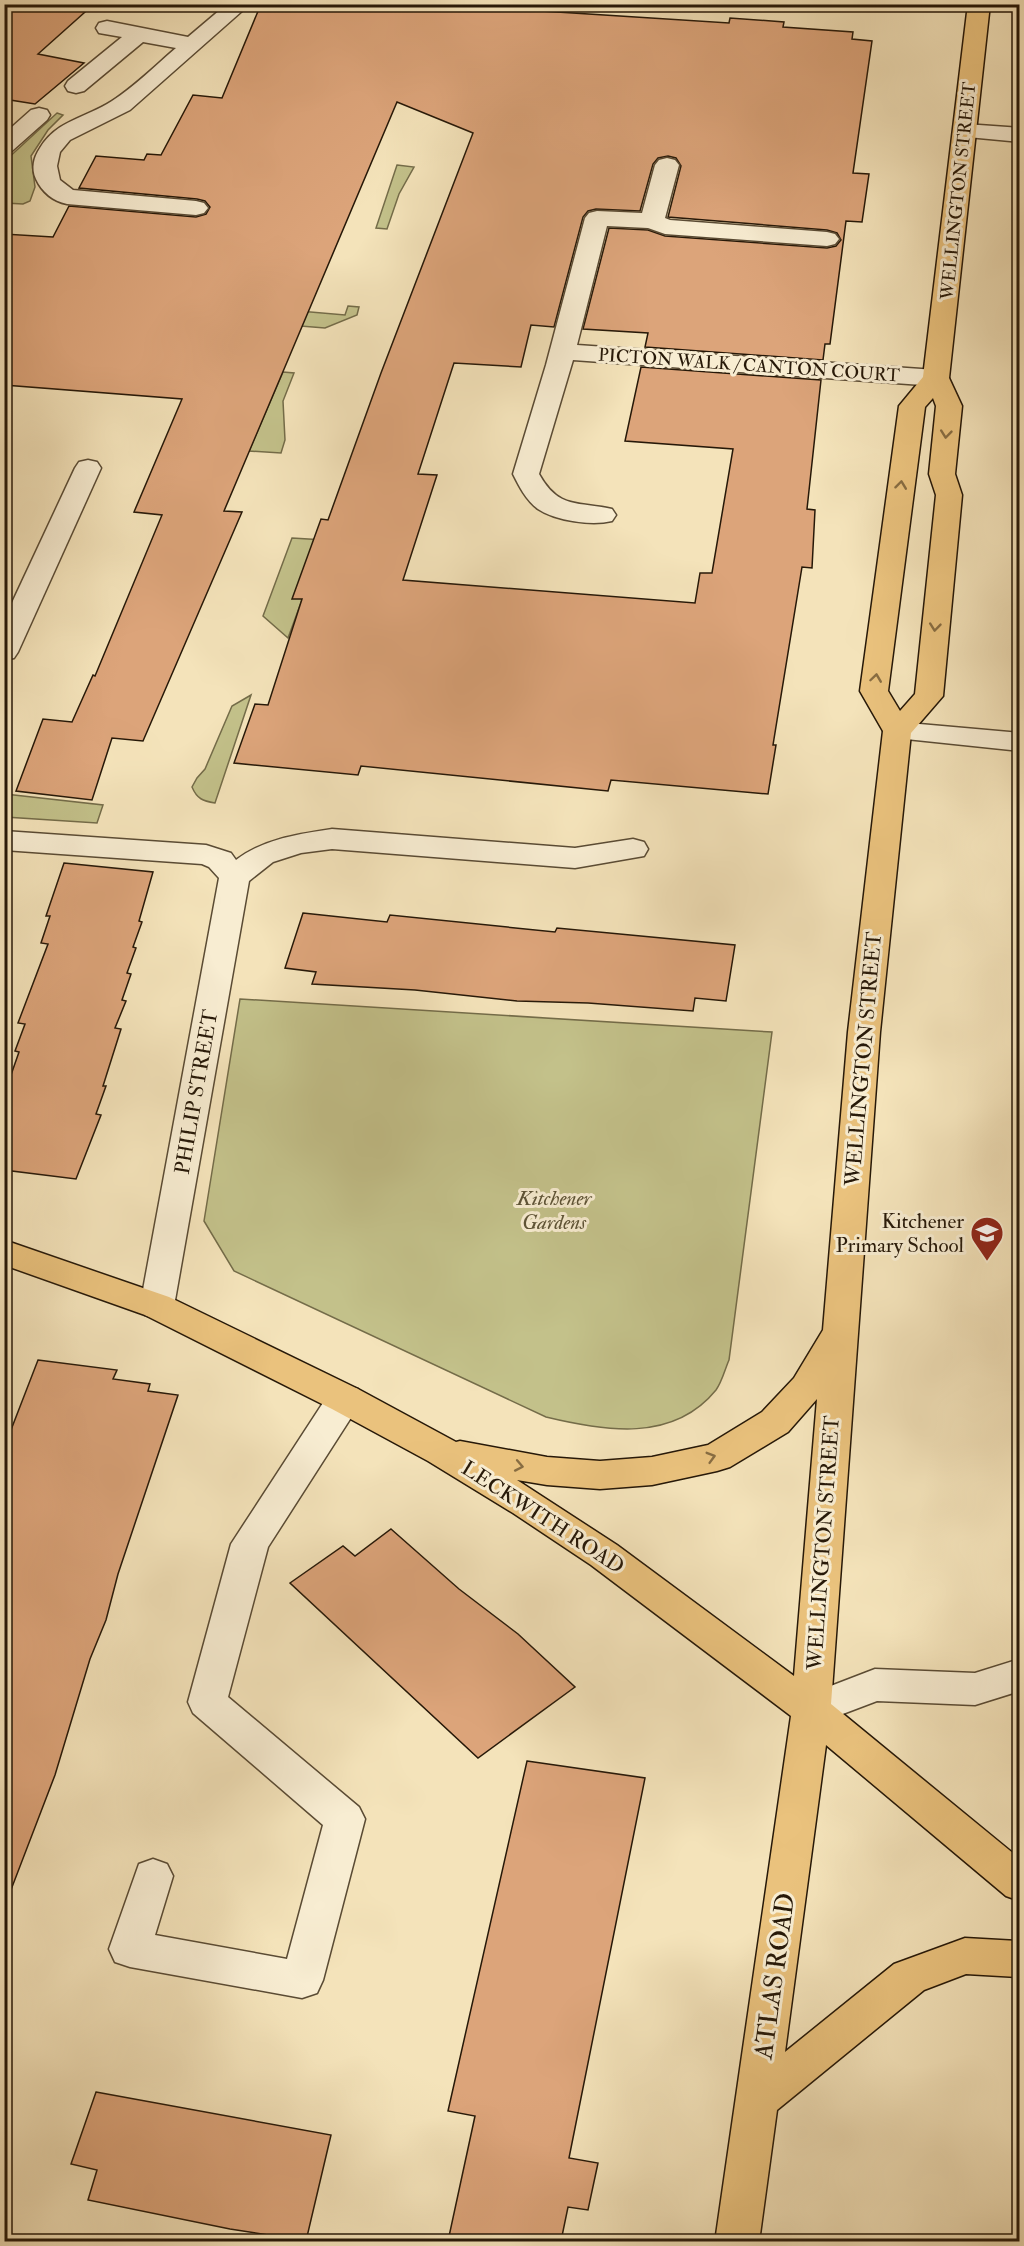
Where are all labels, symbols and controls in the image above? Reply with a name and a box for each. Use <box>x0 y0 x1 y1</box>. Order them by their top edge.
street label: WELLINGTON STREET <box>936 80 981 302</box>
street label: PICTON WALK / CANTON COURT <box>597 343 901 388</box>
one-way arrow <box>940 429 953 438</box>
one-way arrow <box>895 480 907 490</box>
one-way arrow <box>929 622 942 631</box>
one-way arrow <box>870 674 882 683</box>
street label: WELLINGTON STREET <box>839 930 888 1188</box>
street label: PHILIP STREET <box>169 1007 224 1176</box>
park label: Kitchener Gardens <box>516 1185 592 1236</box>
place label: Kitchener Primary School <box>835 1208 965 1259</box>
school or university icon: Kitchener Primary School <box>969 1215 1005 1262</box>
street label: WELLINGTON STREET <box>801 1414 846 1672</box>
one-way arrow <box>705 1452 716 1464</box>
street label: LECKWITH ROAD <box>456 1455 629 1580</box>
one-way arrow <box>513 1459 523 1472</box>
street label: ATLAS ROAD <box>747 1891 802 2062</box>

